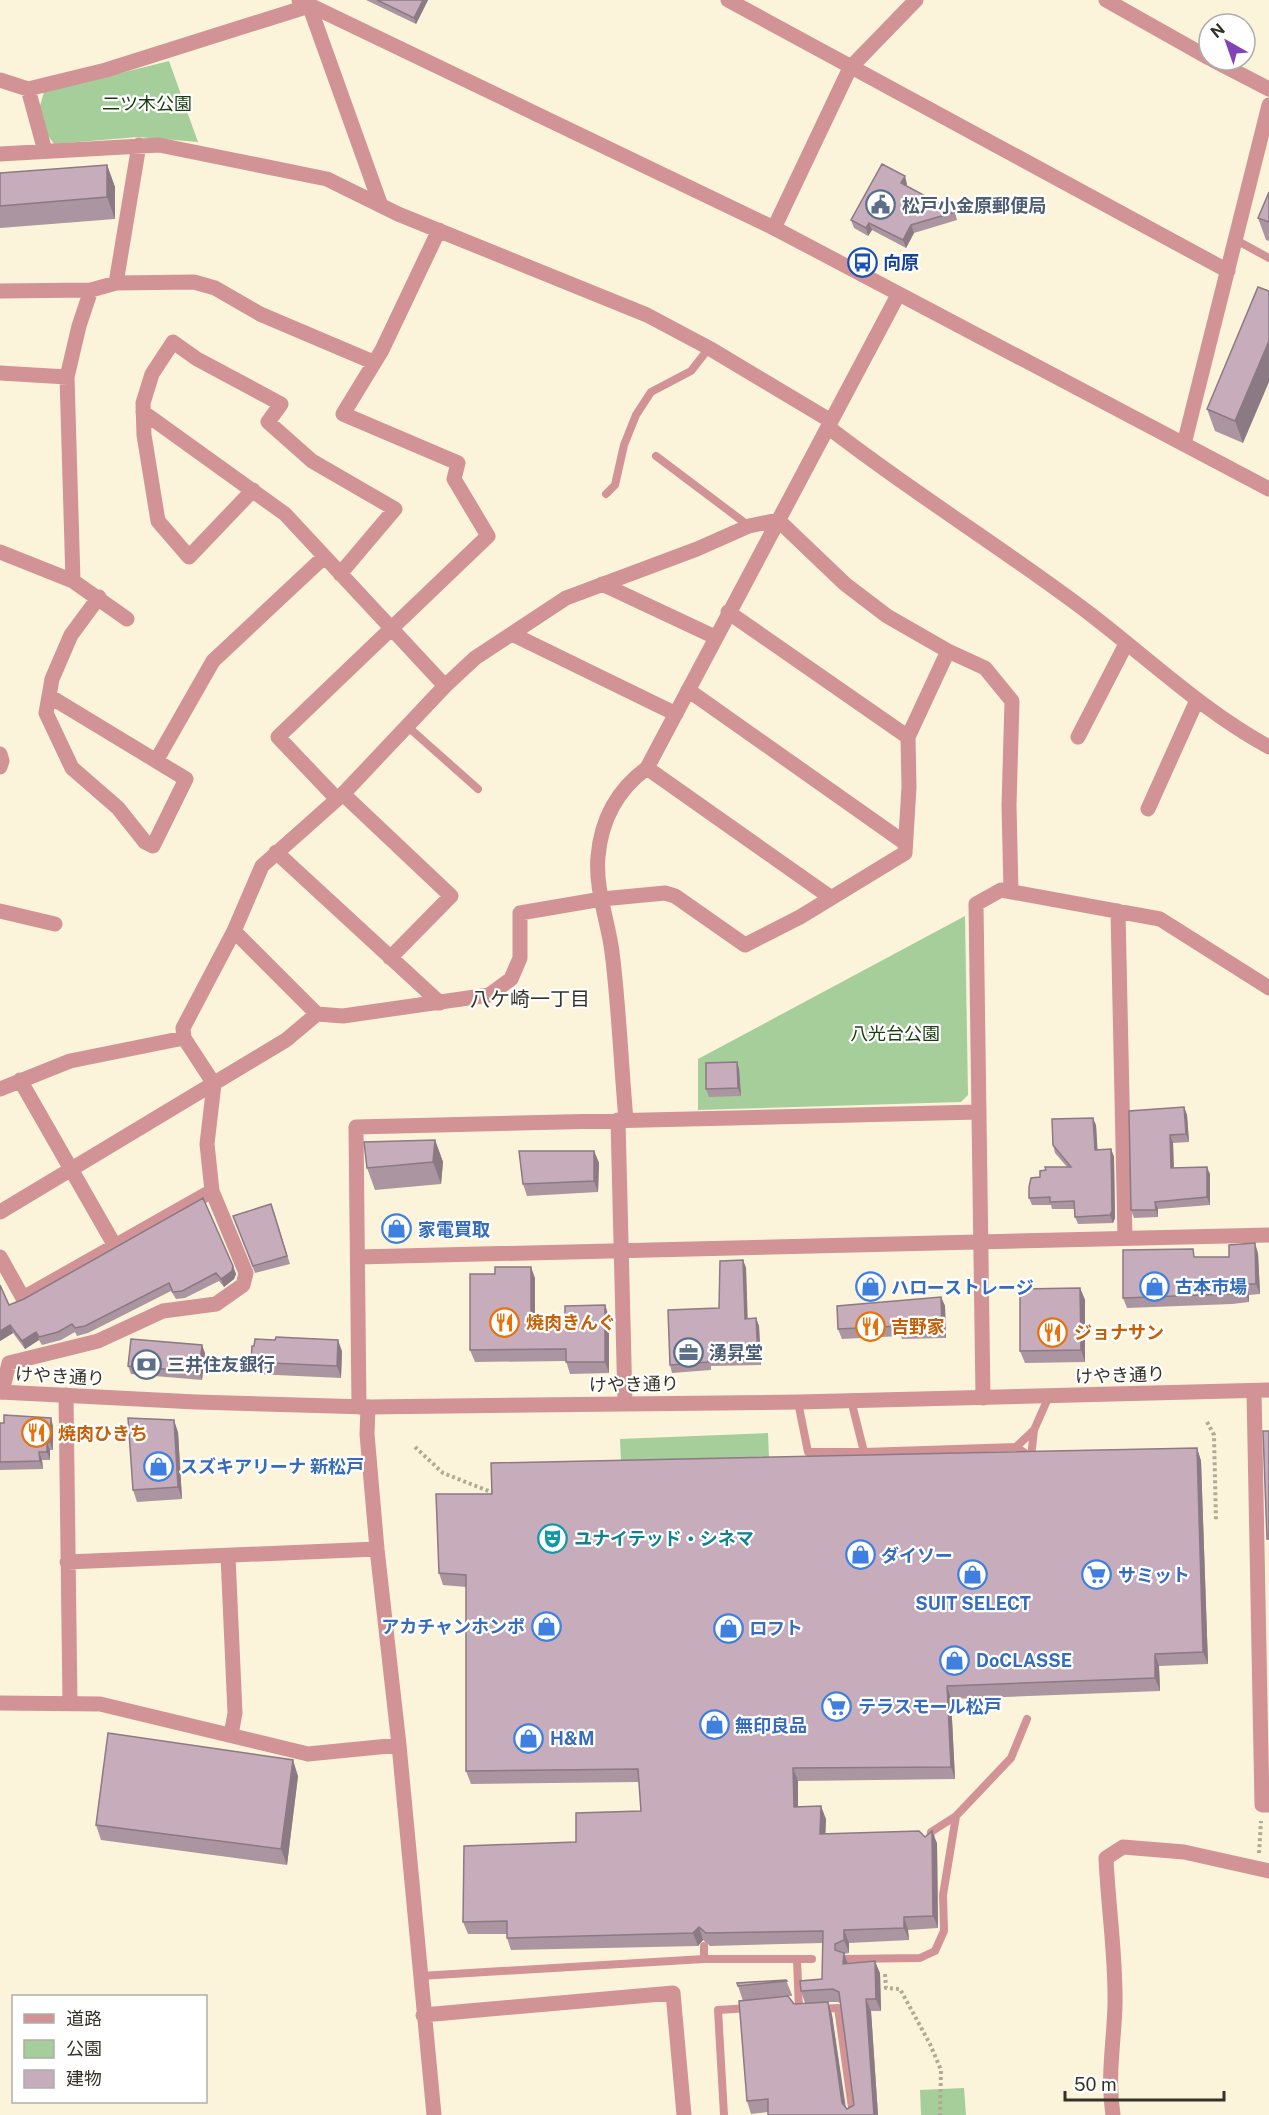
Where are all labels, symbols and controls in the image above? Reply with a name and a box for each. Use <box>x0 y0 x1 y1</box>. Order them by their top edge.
north arrow <box>1197 12 1257 72</box>
text: N <box>1207 20 1229 42</box>
park label: 二ツ木公園 <box>102 93 192 114</box>
public building icon: 松戸小金原郵便局 <box>865 189 897 221</box>
place label: 松戸小金原郵便局 <box>902 195 1046 216</box>
bus stop icon: 向原 <box>846 246 878 278</box>
place label: 向原 <box>883 252 919 273</box>
district label: 八ケ崎一丁目 <box>470 987 590 1011</box>
park label: 八光台公園 <box>850 1023 940 1044</box>
shop icon: 家電買取 <box>381 1213 413 1245</box>
place label: 家電買取 <box>418 1219 490 1240</box>
shop icon: 古本市場 <box>1138 1270 1170 1302</box>
shop icon: ハローストレージ <box>854 1271 886 1303</box>
place label: 古本市場 <box>1175 1276 1247 1297</box>
place label: ハローストレージ <box>891 1277 1034 1298</box>
restaurant icon: 焼肉きんぐ <box>489 1306 521 1338</box>
restaurant icon: 吉野家 <box>854 1310 886 1342</box>
place label: 焼肉きんぐ <box>526 1312 616 1333</box>
place label: 吉野家 <box>891 1316 945 1337</box>
restaurant icon: ジョナサン <box>1037 1316 1069 1348</box>
place label: ジョナサン <box>1074 1322 1164 1343</box>
office icon: 湧昇堂 <box>672 1336 704 1368</box>
place label: 湧昇堂 <box>709 1342 763 1363</box>
bank icon: 三井住友銀行 <box>130 1348 162 1380</box>
place label: 三井住友銀行 <box>167 1354 275 1375</box>
street label: けやき通り <box>15 1363 105 1389</box>
street label: けやき通り <box>1075 1363 1165 1387</box>
street label: けやき通り <box>589 1373 679 1395</box>
restaurant icon: 焼肉ひきち <box>21 1417 53 1449</box>
place label: 焼肉ひきち <box>58 1423 148 1444</box>
shop icon: スズキアリーナ 新松戸 <box>143 1450 175 1482</box>
place label: スズキアリーナ 新松戸 <box>180 1456 364 1477</box>
theatre icon: ユナイテッド・シネマ <box>537 1522 569 1554</box>
place label: ユナイテッド・シネマ <box>574 1528 754 1549</box>
shop icon: ダイソー <box>844 1539 876 1571</box>
place label: ダイソー <box>881 1545 953 1566</box>
shop icon: SUIT SELECT <box>957 1558 989 1590</box>
supermarket icon: サミット <box>1081 1559 1113 1591</box>
place label: サミット <box>1118 1565 1190 1586</box>
place label: SUIT SELECT <box>915 1593 1031 1614</box>
shop icon: アカチャンホンポ <box>530 1610 562 1642</box>
shop icon: ロフト <box>712 1612 744 1644</box>
place label: アカチャンホンポ <box>381 1616 525 1637</box>
place label: ロフト <box>749 1618 803 1639</box>
shop icon: DoCLASSE <box>939 1644 971 1676</box>
place label: DoCLASSE <box>976 1650 1072 1671</box>
supermarket icon: テラスモール松戸 <box>821 1690 853 1722</box>
place label: テラスモール松戸 <box>858 1696 1002 1717</box>
shop icon: 無印良品 <box>698 1709 730 1741</box>
place label: 無印良品 <box>735 1715 807 1736</box>
shop icon: H&M <box>513 1722 545 1754</box>
place label: H&M <box>550 1728 594 1749</box>
legend <box>12 1995 207 2103</box>
text: 道路 <box>66 2008 102 2029</box>
text: 公園 <box>66 2038 102 2059</box>
scale bar <box>1065 2064 1224 2102</box>
text: 建物 <box>66 2068 102 2089</box>
text: 50 m <box>1074 2074 1117 2095</box>

